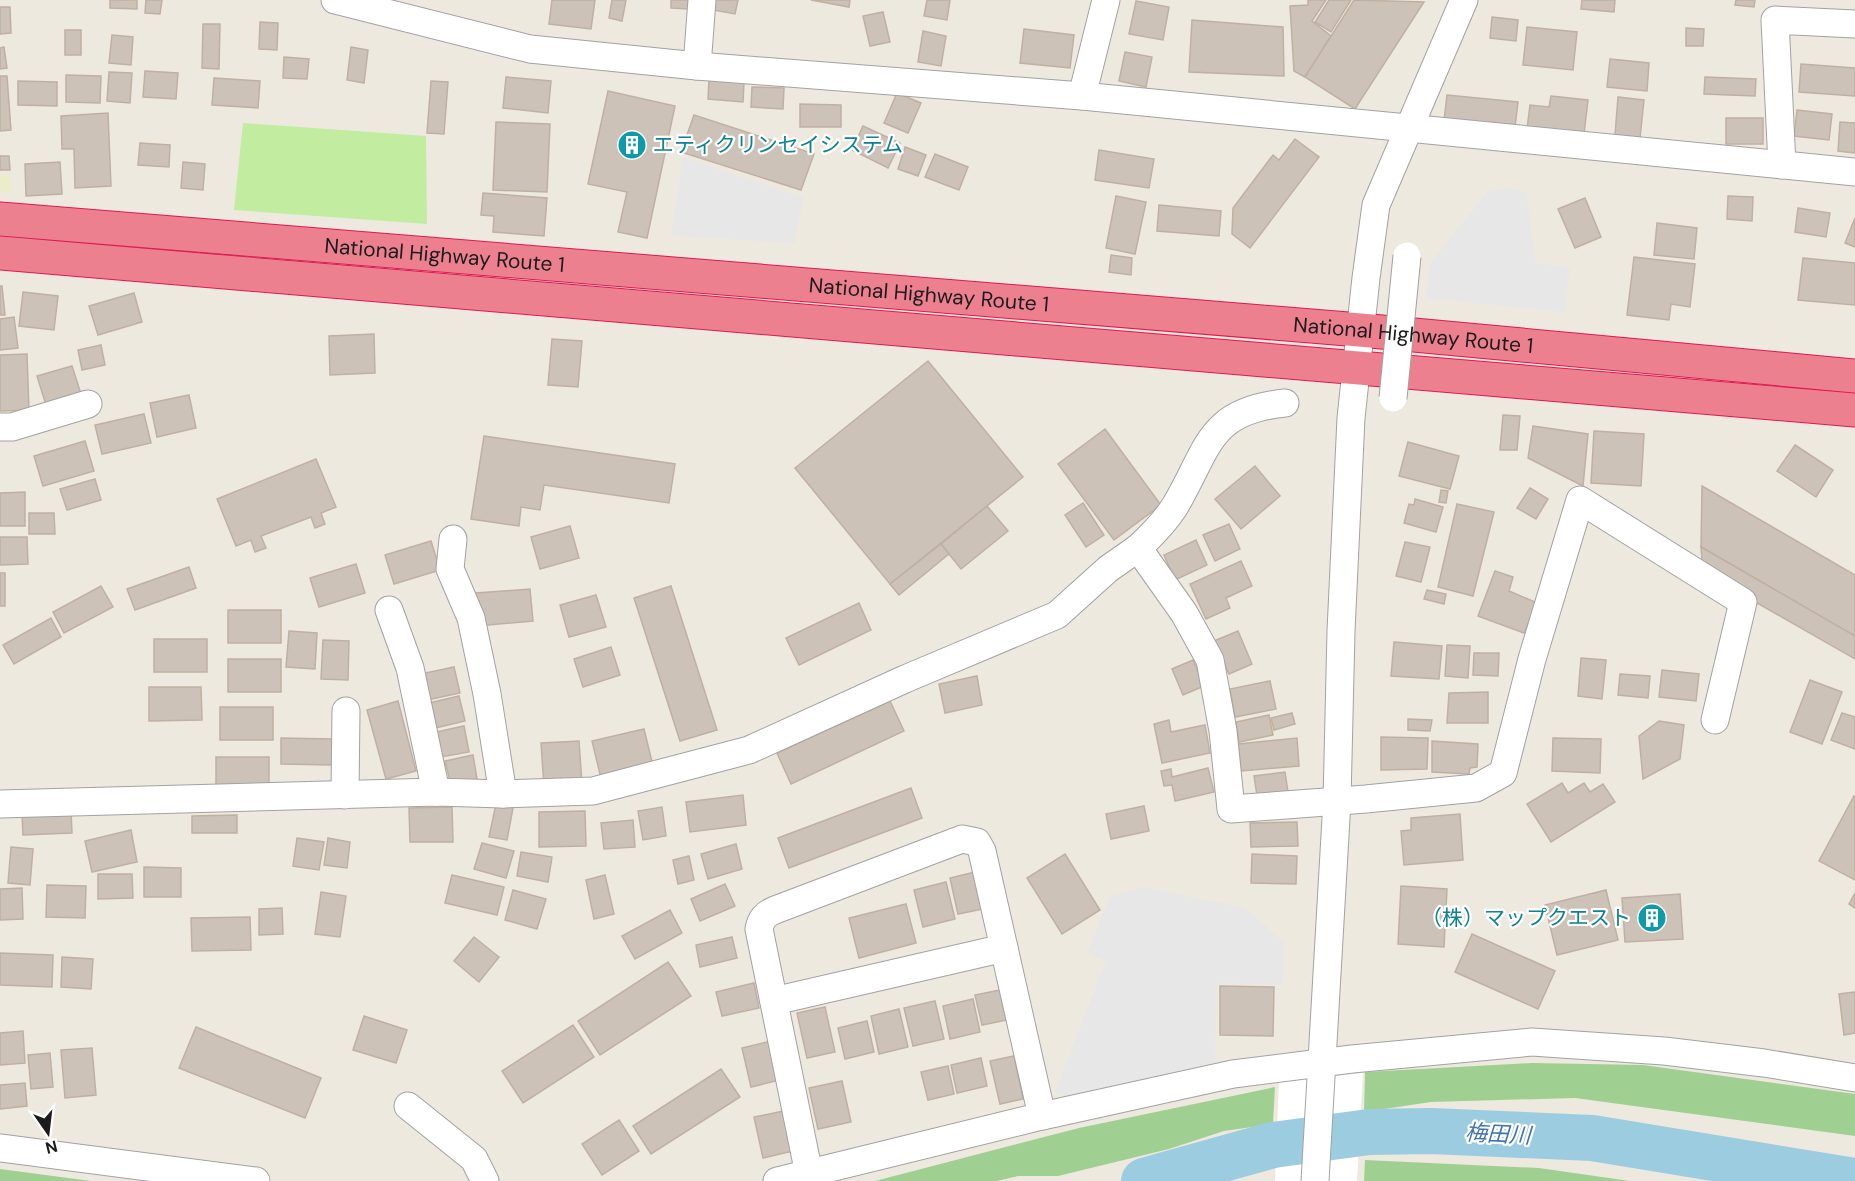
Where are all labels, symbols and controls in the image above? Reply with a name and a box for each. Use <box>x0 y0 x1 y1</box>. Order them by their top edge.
building icon: エティクリンセイシステム <box>616 129 648 161</box>
place label: エティクリンセイシステム <box>653 131 903 159</box>
street label: National Highway Route 1 <box>323 232 566 279</box>
street label: National Highway Route 1 <box>808 271 1050 319</box>
street label: National Highway Route 1 <box>1292 311 1534 360</box>
building icon: （株）マップクエスト <box>1636 902 1668 934</box>
place label: （株）マップクエスト <box>1421 904 1631 932</box>
north arrow <box>18 1103 78 1163</box>
water label: 梅田川 <box>1464 1118 1534 1150</box>
text: N <box>43 1135 60 1159</box>

